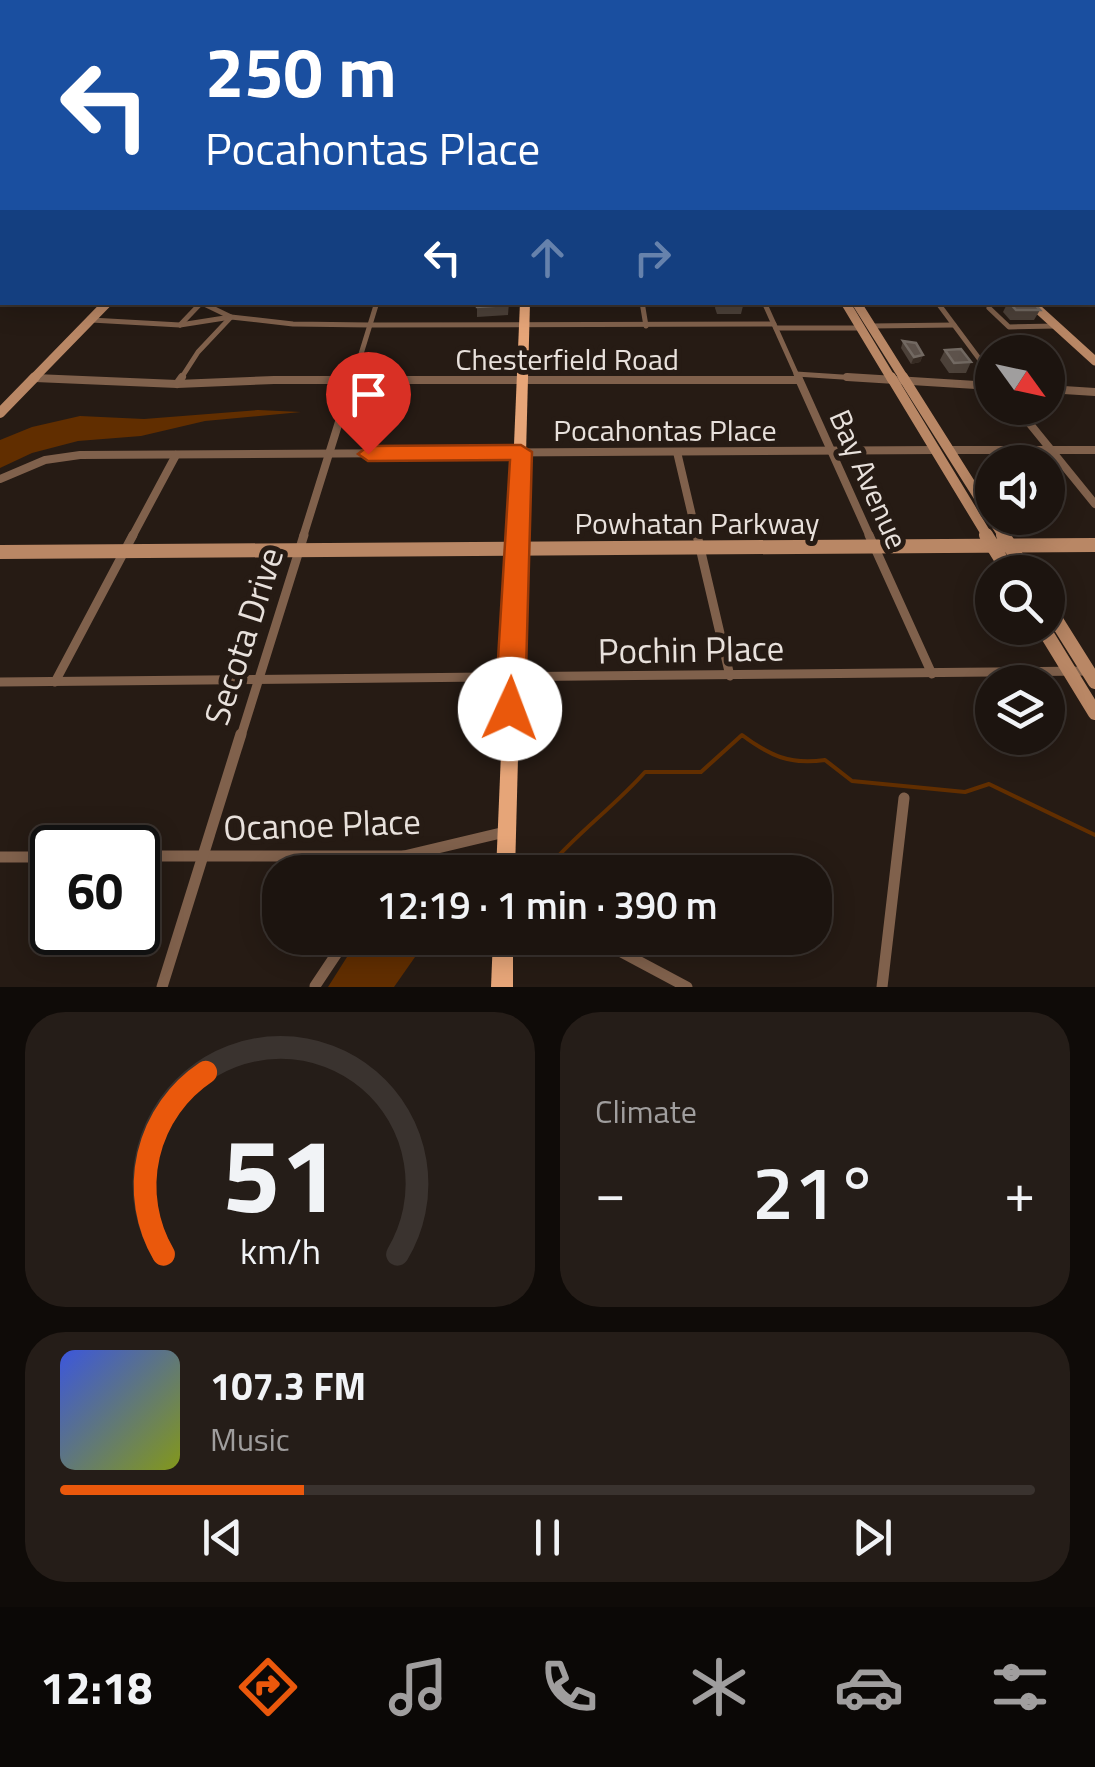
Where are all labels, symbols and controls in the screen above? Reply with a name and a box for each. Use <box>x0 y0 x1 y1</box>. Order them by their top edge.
text: 250 m <box>205 18 397 124</box>
icon: left <box>40 40 170 170</box>
text: Pocahontas Place <box>205 114 540 182</box>
icon: left <box>415 230 470 285</box>
icon: ahead <box>520 230 575 285</box>
icon: right <box>625 230 680 285</box>
north arrow <box>975 335 1065 425</box>
map controls <box>975 335 1065 755</box>
street label: Chesterfield Road <box>455 336 679 382</box>
pin <box>326 352 411 455</box>
icon: arrive <box>341 367 396 422</box>
street label: Bay Avenue <box>818 402 920 556</box>
street label: Pocahontas Place <box>553 407 777 453</box>
button: sound <box>975 445 1065 535</box>
street label: Powhatan Parkway <box>574 500 820 546</box>
street label: Secota Drive <box>189 540 297 732</box>
button: search <box>975 555 1065 645</box>
street label: Pochin Place <box>597 620 785 678</box>
position arrow <box>458 657 562 761</box>
button: layers <box>975 665 1065 755</box>
street label: Ocanoe Place <box>222 794 422 854</box>
speed limit sign: 60 <box>30 825 160 955</box>
text: 12:19 · 1 min · 390 m <box>376 876 718 934</box>
text: Climate <box>595 1087 697 1135</box>
text: 51 <box>222 1094 338 1252</box>
text: 21° <box>752 1134 878 1248</box>
text: − <box>595 1150 626 1233</box>
text: + <box>1004 1150 1035 1233</box>
text: km/h <box>240 1223 320 1278</box>
text: 107.3 FM <box>210 1357 366 1415</box>
text: Music <box>210 1415 290 1463</box>
icon: previous <box>195 1510 250 1565</box>
icon: pause <box>520 1510 575 1565</box>
icon: next <box>845 1510 900 1565</box>
icon: directions <box>233 1652 303 1722</box>
icon: music <box>383 1652 453 1722</box>
icon: phone <box>534 1652 604 1722</box>
icon: climate <box>684 1652 754 1722</box>
icon: car <box>834 1652 904 1722</box>
icon: filters <box>985 1652 1055 1722</box>
text: 12:18 <box>40 1653 153 1721</box>

